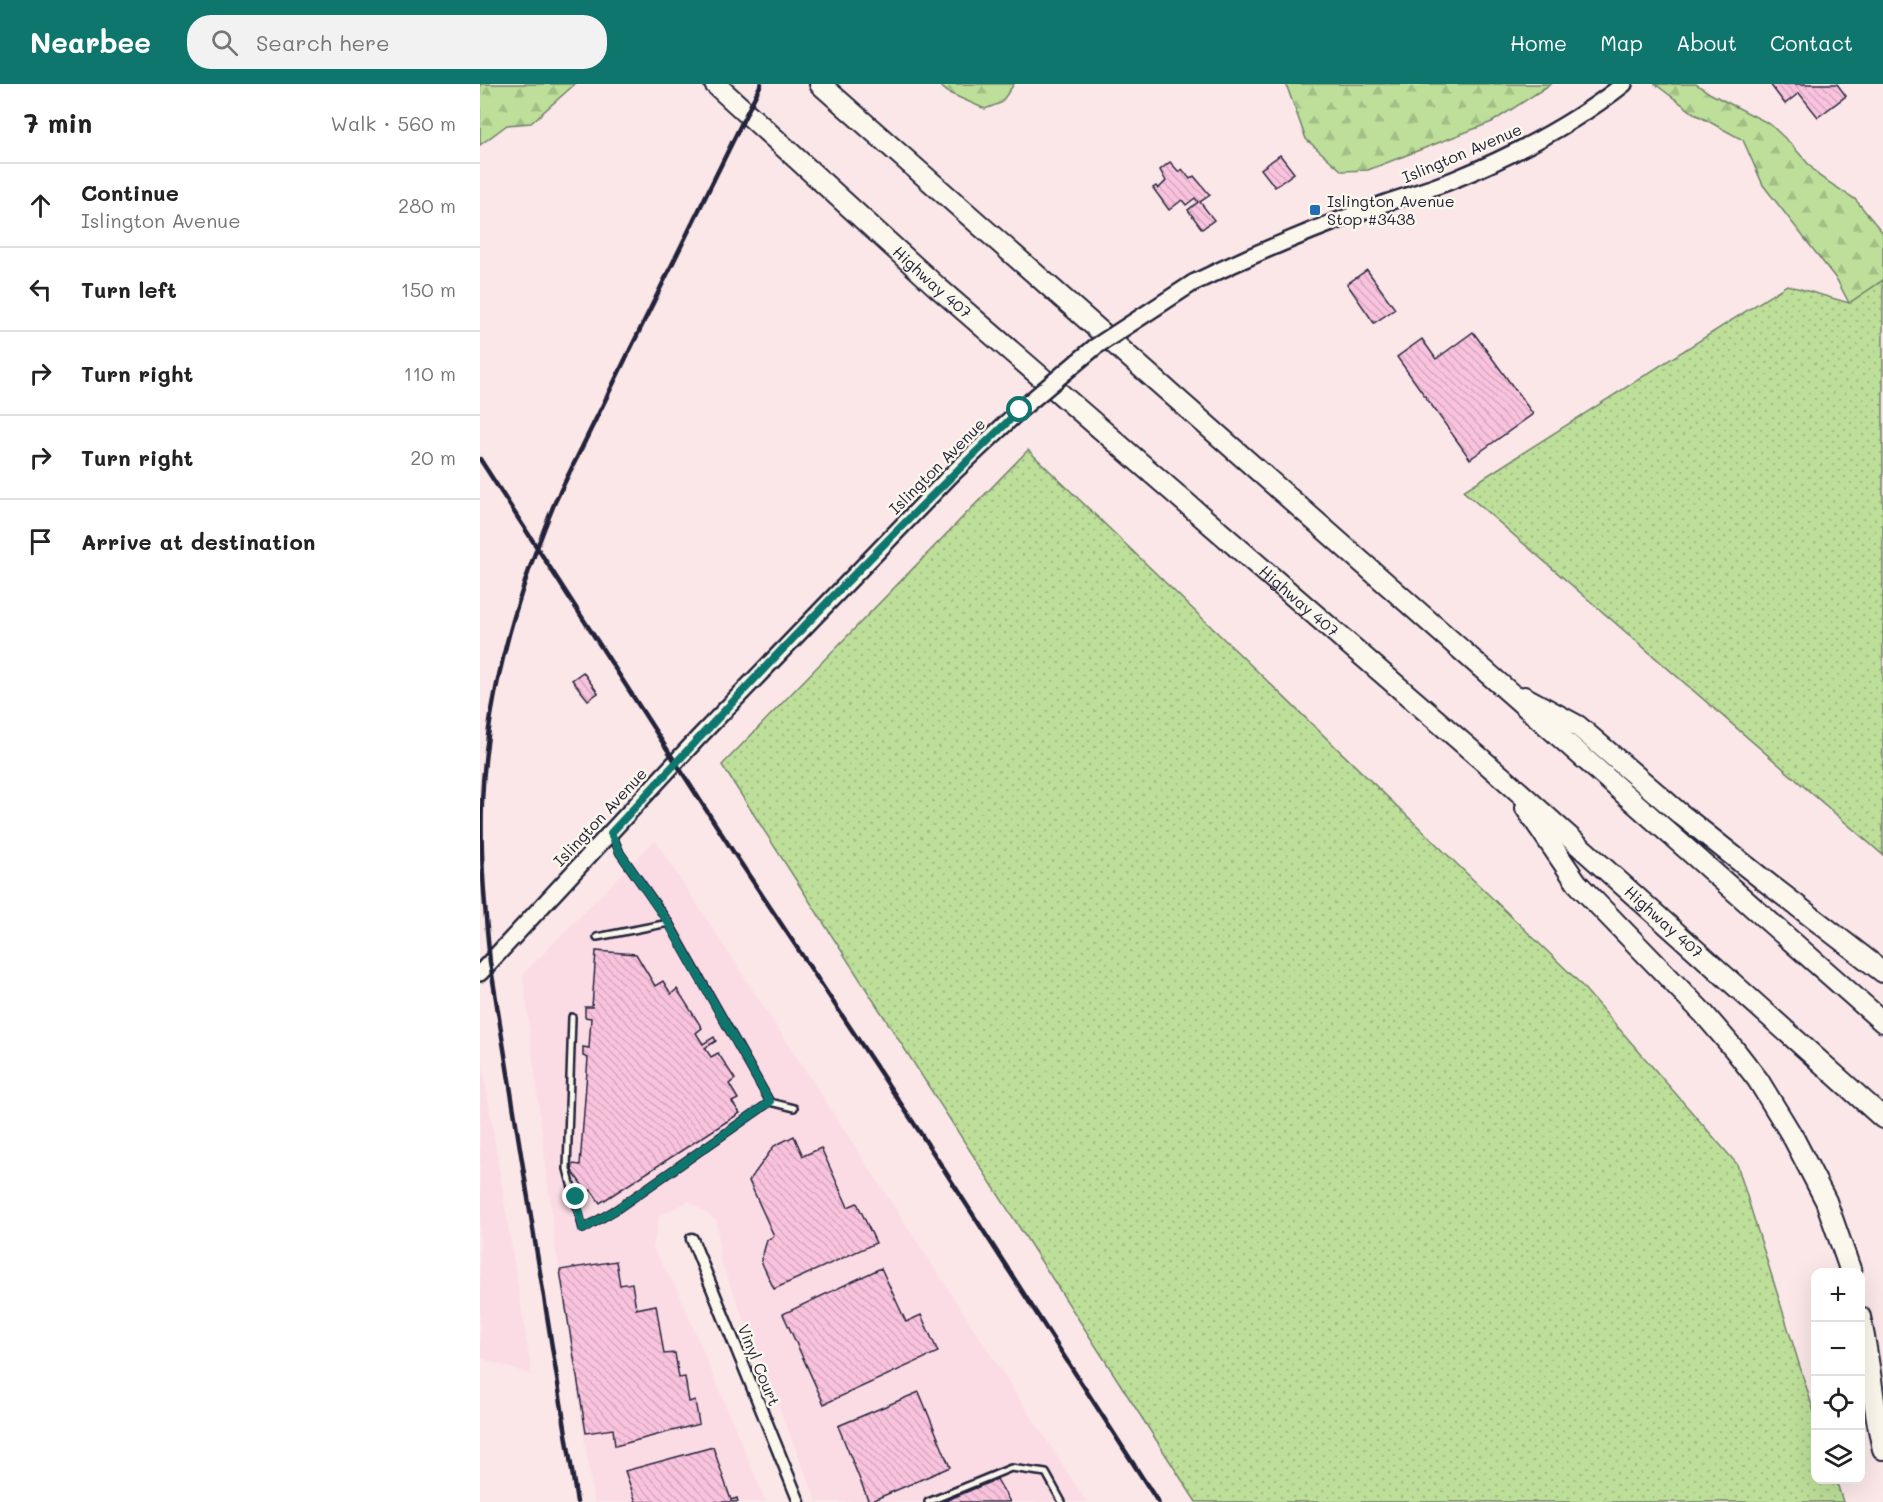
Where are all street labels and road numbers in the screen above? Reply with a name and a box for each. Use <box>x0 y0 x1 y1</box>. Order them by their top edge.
street label: Islington Avenue <box>1399 118 1525 187</box>
street label: Highway 407 <box>889 241 976 322</box>
street label: Islington Avenue <box>884 413 989 518</box>
street label: Highway 407 <box>1255 560 1344 641</box>
street label: Islington Avenue <box>548 763 651 871</box>
street label: Highway 407 <box>1621 881 1708 962</box>
street label: Vinyl Court <box>734 1321 785 1409</box>

